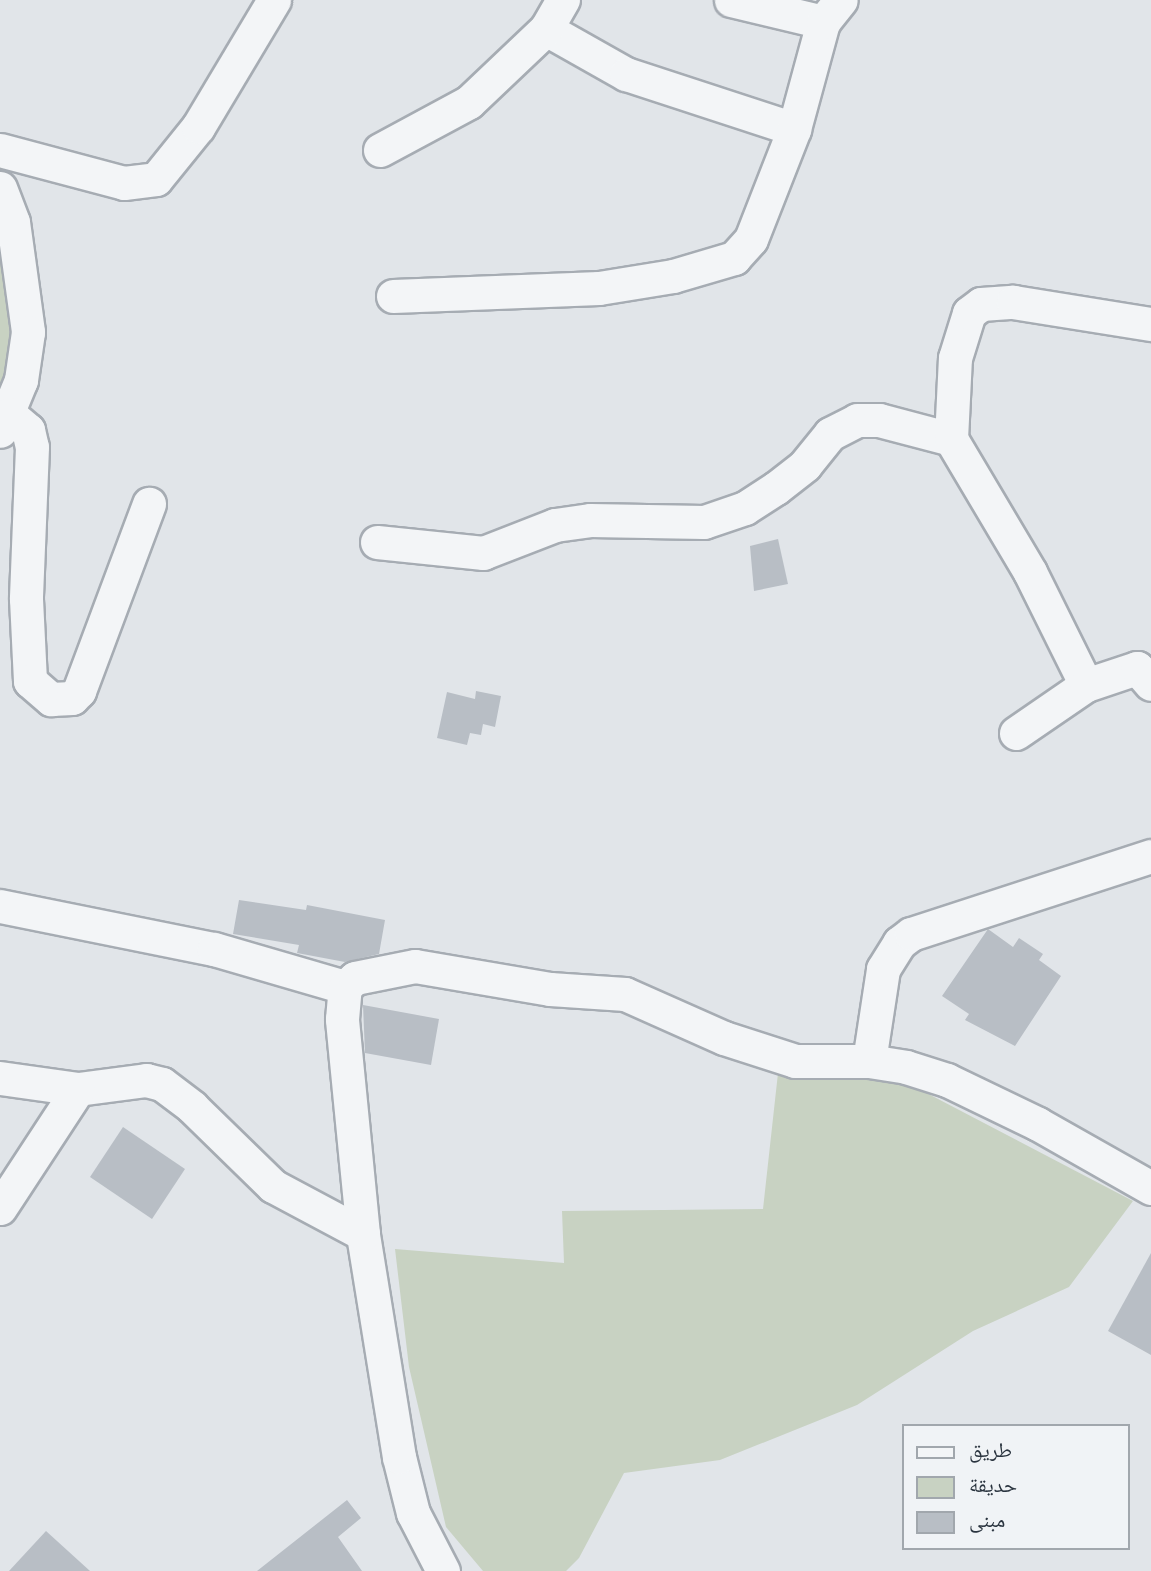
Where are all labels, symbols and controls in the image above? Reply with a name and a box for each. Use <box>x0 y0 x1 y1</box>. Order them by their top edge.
legend <box>902 1424 1130 1550</box>
text: طريق <box>969 1438 1012 1465</box>
text: حديقة <box>969 1473 1017 1500</box>
text: مبنى <box>969 1508 1005 1535</box>

